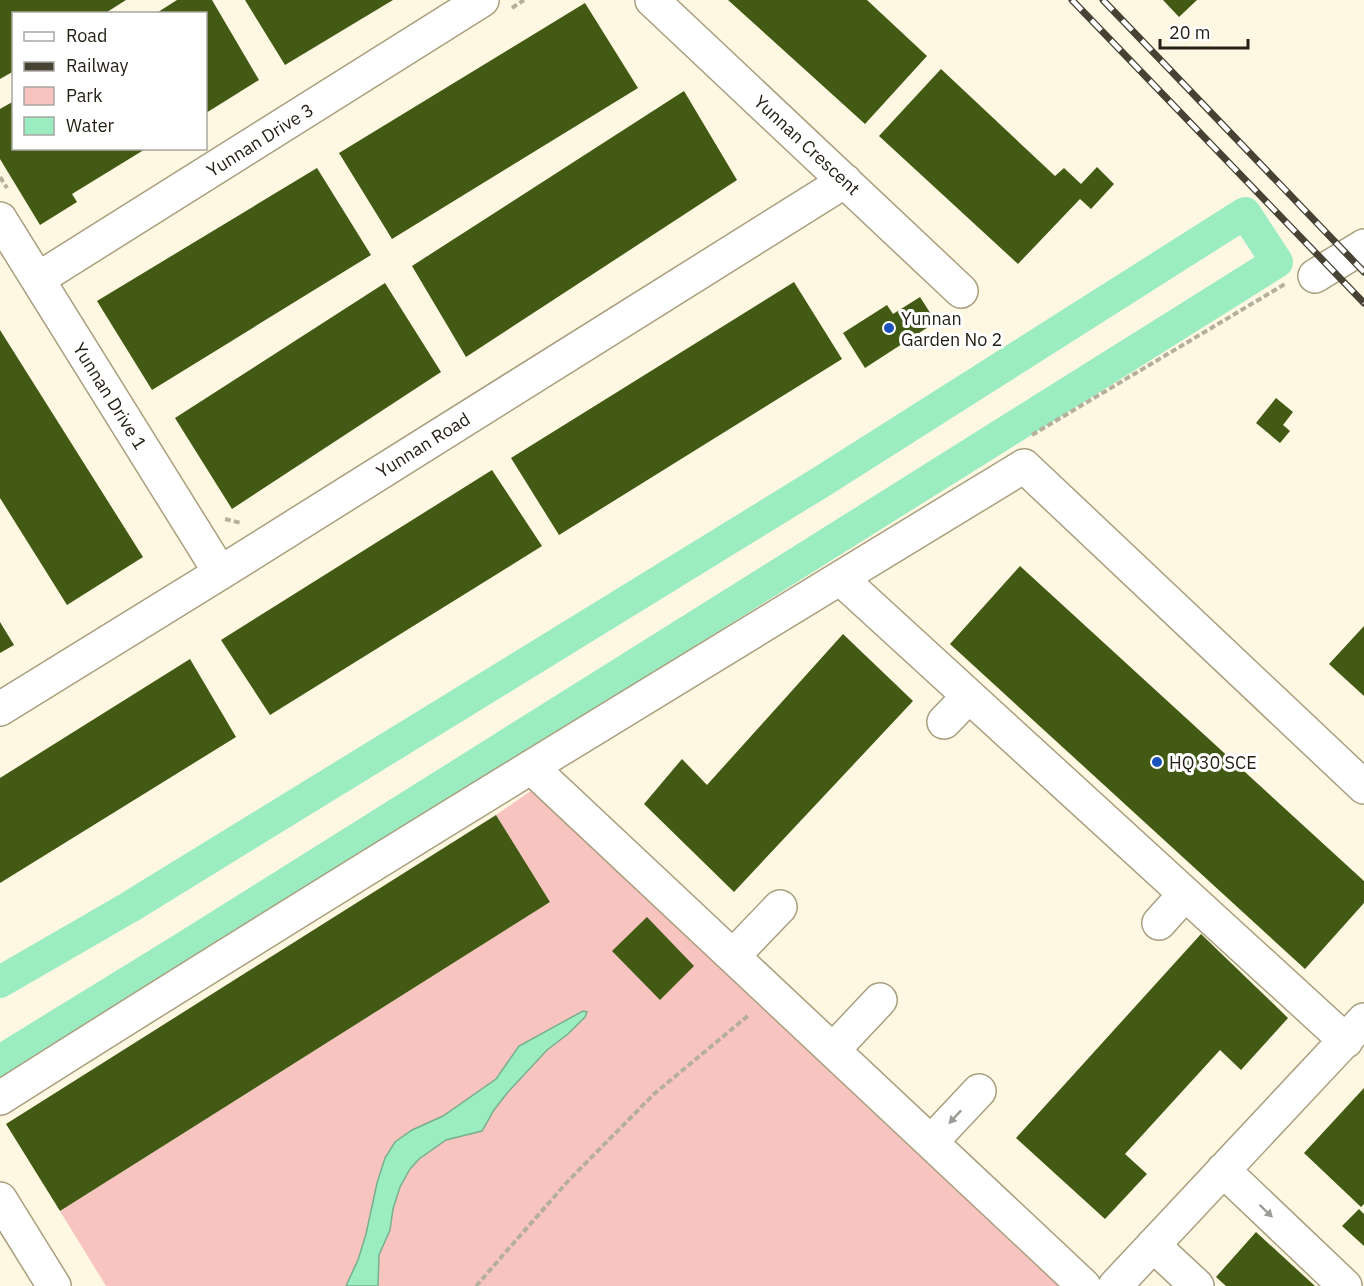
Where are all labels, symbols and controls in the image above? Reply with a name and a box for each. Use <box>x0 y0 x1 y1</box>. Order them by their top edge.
legend <box>12 12 207 150</box>
scale bar <box>1160 12 1248 50</box>
text: 20 m <box>1169 21 1211 44</box>
text: Road <box>66 24 107 47</box>
text: Railway <box>66 54 128 77</box>
text: Park <box>66 84 103 107</box>
street label: Yunnan Crescent <box>749 90 865 200</box>
street label: Yunnan Drive 3 <box>202 98 318 182</box>
text: Water <box>66 114 115 137</box>
place label: Yunnan Garden No 2 <box>901 307 1002 351</box>
marker: Yunnan Garden No 2 <box>882 321 896 335</box>
street label: Yunnan Drive 1 <box>68 338 152 454</box>
street label: Yunnan Road <box>372 407 474 483</box>
place label: HQ 30 SCE <box>1169 751 1257 774</box>
marker: HQ 30 SCE <box>1150 755 1164 769</box>
one-way arrow <box>948 1109 962 1124</box>
one-way arrow <box>1258 1203 1272 1217</box>

